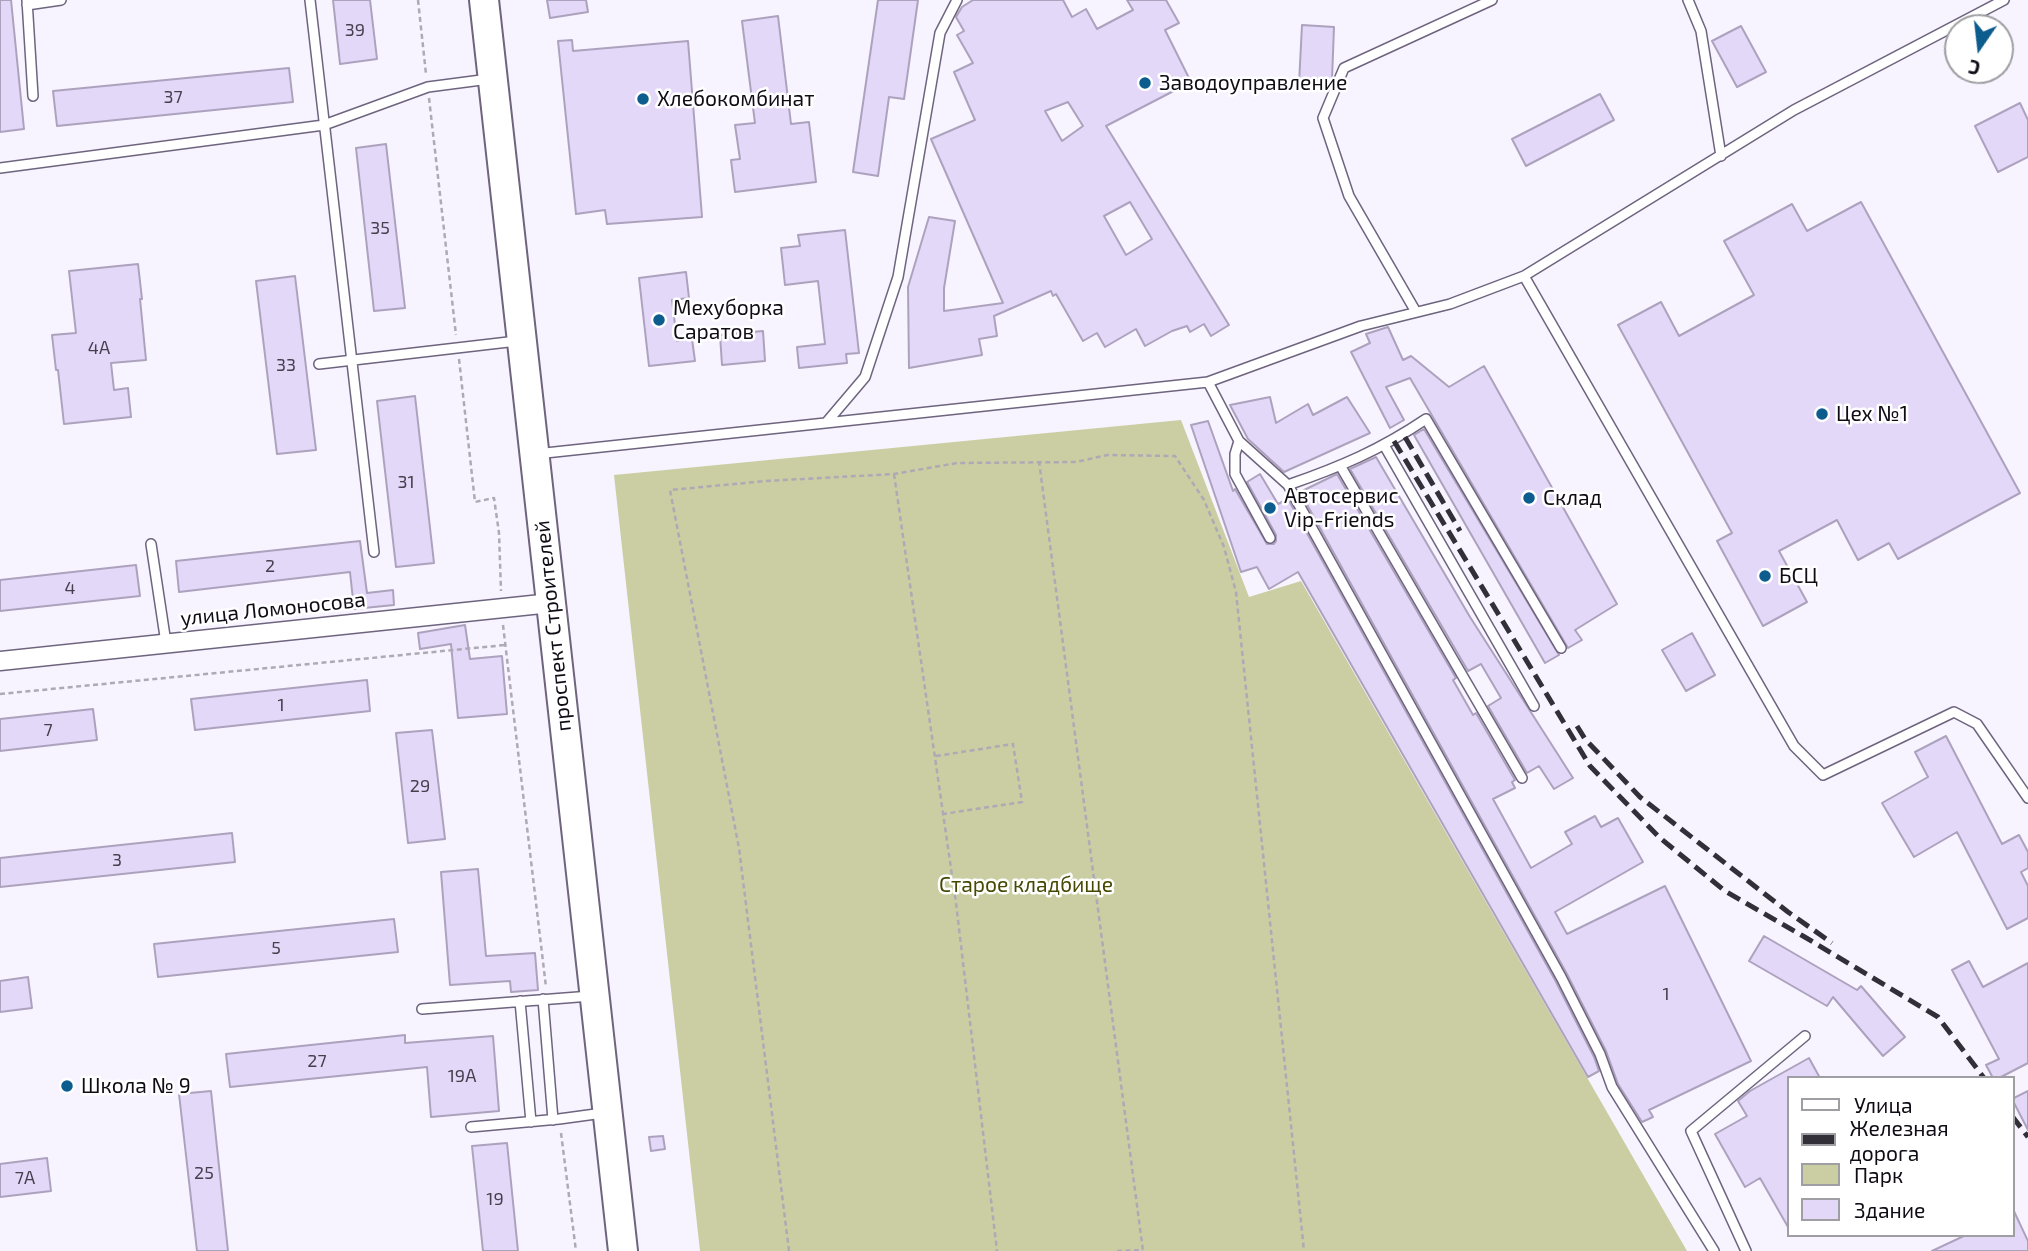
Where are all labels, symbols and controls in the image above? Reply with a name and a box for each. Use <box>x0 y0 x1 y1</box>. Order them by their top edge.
north arrow <box>1944 14 2014 84</box>
house number: 39 <box>345 19 365 41</box>
text: С <box>1966 55 1982 80</box>
place label: Заводоуправление <box>1159 70 1347 96</box>
marker: Заводоуправление <box>1137 75 1153 91</box>
house number: 37 <box>163 86 183 108</box>
place label: Хлебокомбинат <box>657 86 814 112</box>
marker: Хлебокомбинат <box>635 91 651 107</box>
house number: 35 <box>370 217 390 239</box>
place label: Мехуборка Саратов <box>673 295 784 345</box>
marker: Мехуборка Саратов <box>651 312 667 328</box>
house number: 4А <box>88 337 110 359</box>
house number: 33 <box>276 354 296 376</box>
place label: Цех №1 <box>1836 401 1908 427</box>
marker: Цех №1 <box>1814 406 1830 422</box>
house number: 31 <box>397 471 415 493</box>
place label: Автосервис Vip-Friends <box>1284 483 1399 533</box>
place label: Склад <box>1543 485 1602 511</box>
marker: Склад <box>1521 490 1537 506</box>
marker: Автосервис Vip-Friends <box>1262 500 1278 516</box>
street label: проспект Строителей <box>529 519 577 733</box>
house number: 2 <box>265 555 275 577</box>
place label: БСЦ <box>1779 563 1818 589</box>
marker: БСЦ <box>1757 568 1773 584</box>
house number: 4 <box>64 577 76 599</box>
street label: улица Ломоносова <box>179 587 367 631</box>
house number: 1 <box>277 694 285 716</box>
house number: 7 <box>43 719 53 741</box>
house number: 29 <box>410 775 430 797</box>
house number: 3 <box>112 849 122 871</box>
park label: Старое кладбище <box>939 872 1113 898</box>
house number: 5 <box>271 937 281 959</box>
house number: 1 <box>1662 983 1670 1005</box>
house number: 27 <box>307 1050 327 1072</box>
house number: 19А <box>448 1065 476 1087</box>
place label: Школа № 9 <box>81 1073 191 1099</box>
legend <box>1786 1076 2014 1237</box>
marker: Школа № 9 <box>59 1078 75 1094</box>
text: Улица <box>1854 1092 1913 1117</box>
text: Железная дорога <box>1850 1115 1949 1165</box>
house number: 25 <box>194 1162 214 1184</box>
text: Парк <box>1854 1162 1903 1187</box>
house number: 7А <box>15 1167 35 1189</box>
house number: 19 <box>486 1188 504 1210</box>
text: Здание <box>1854 1197 1925 1222</box>

